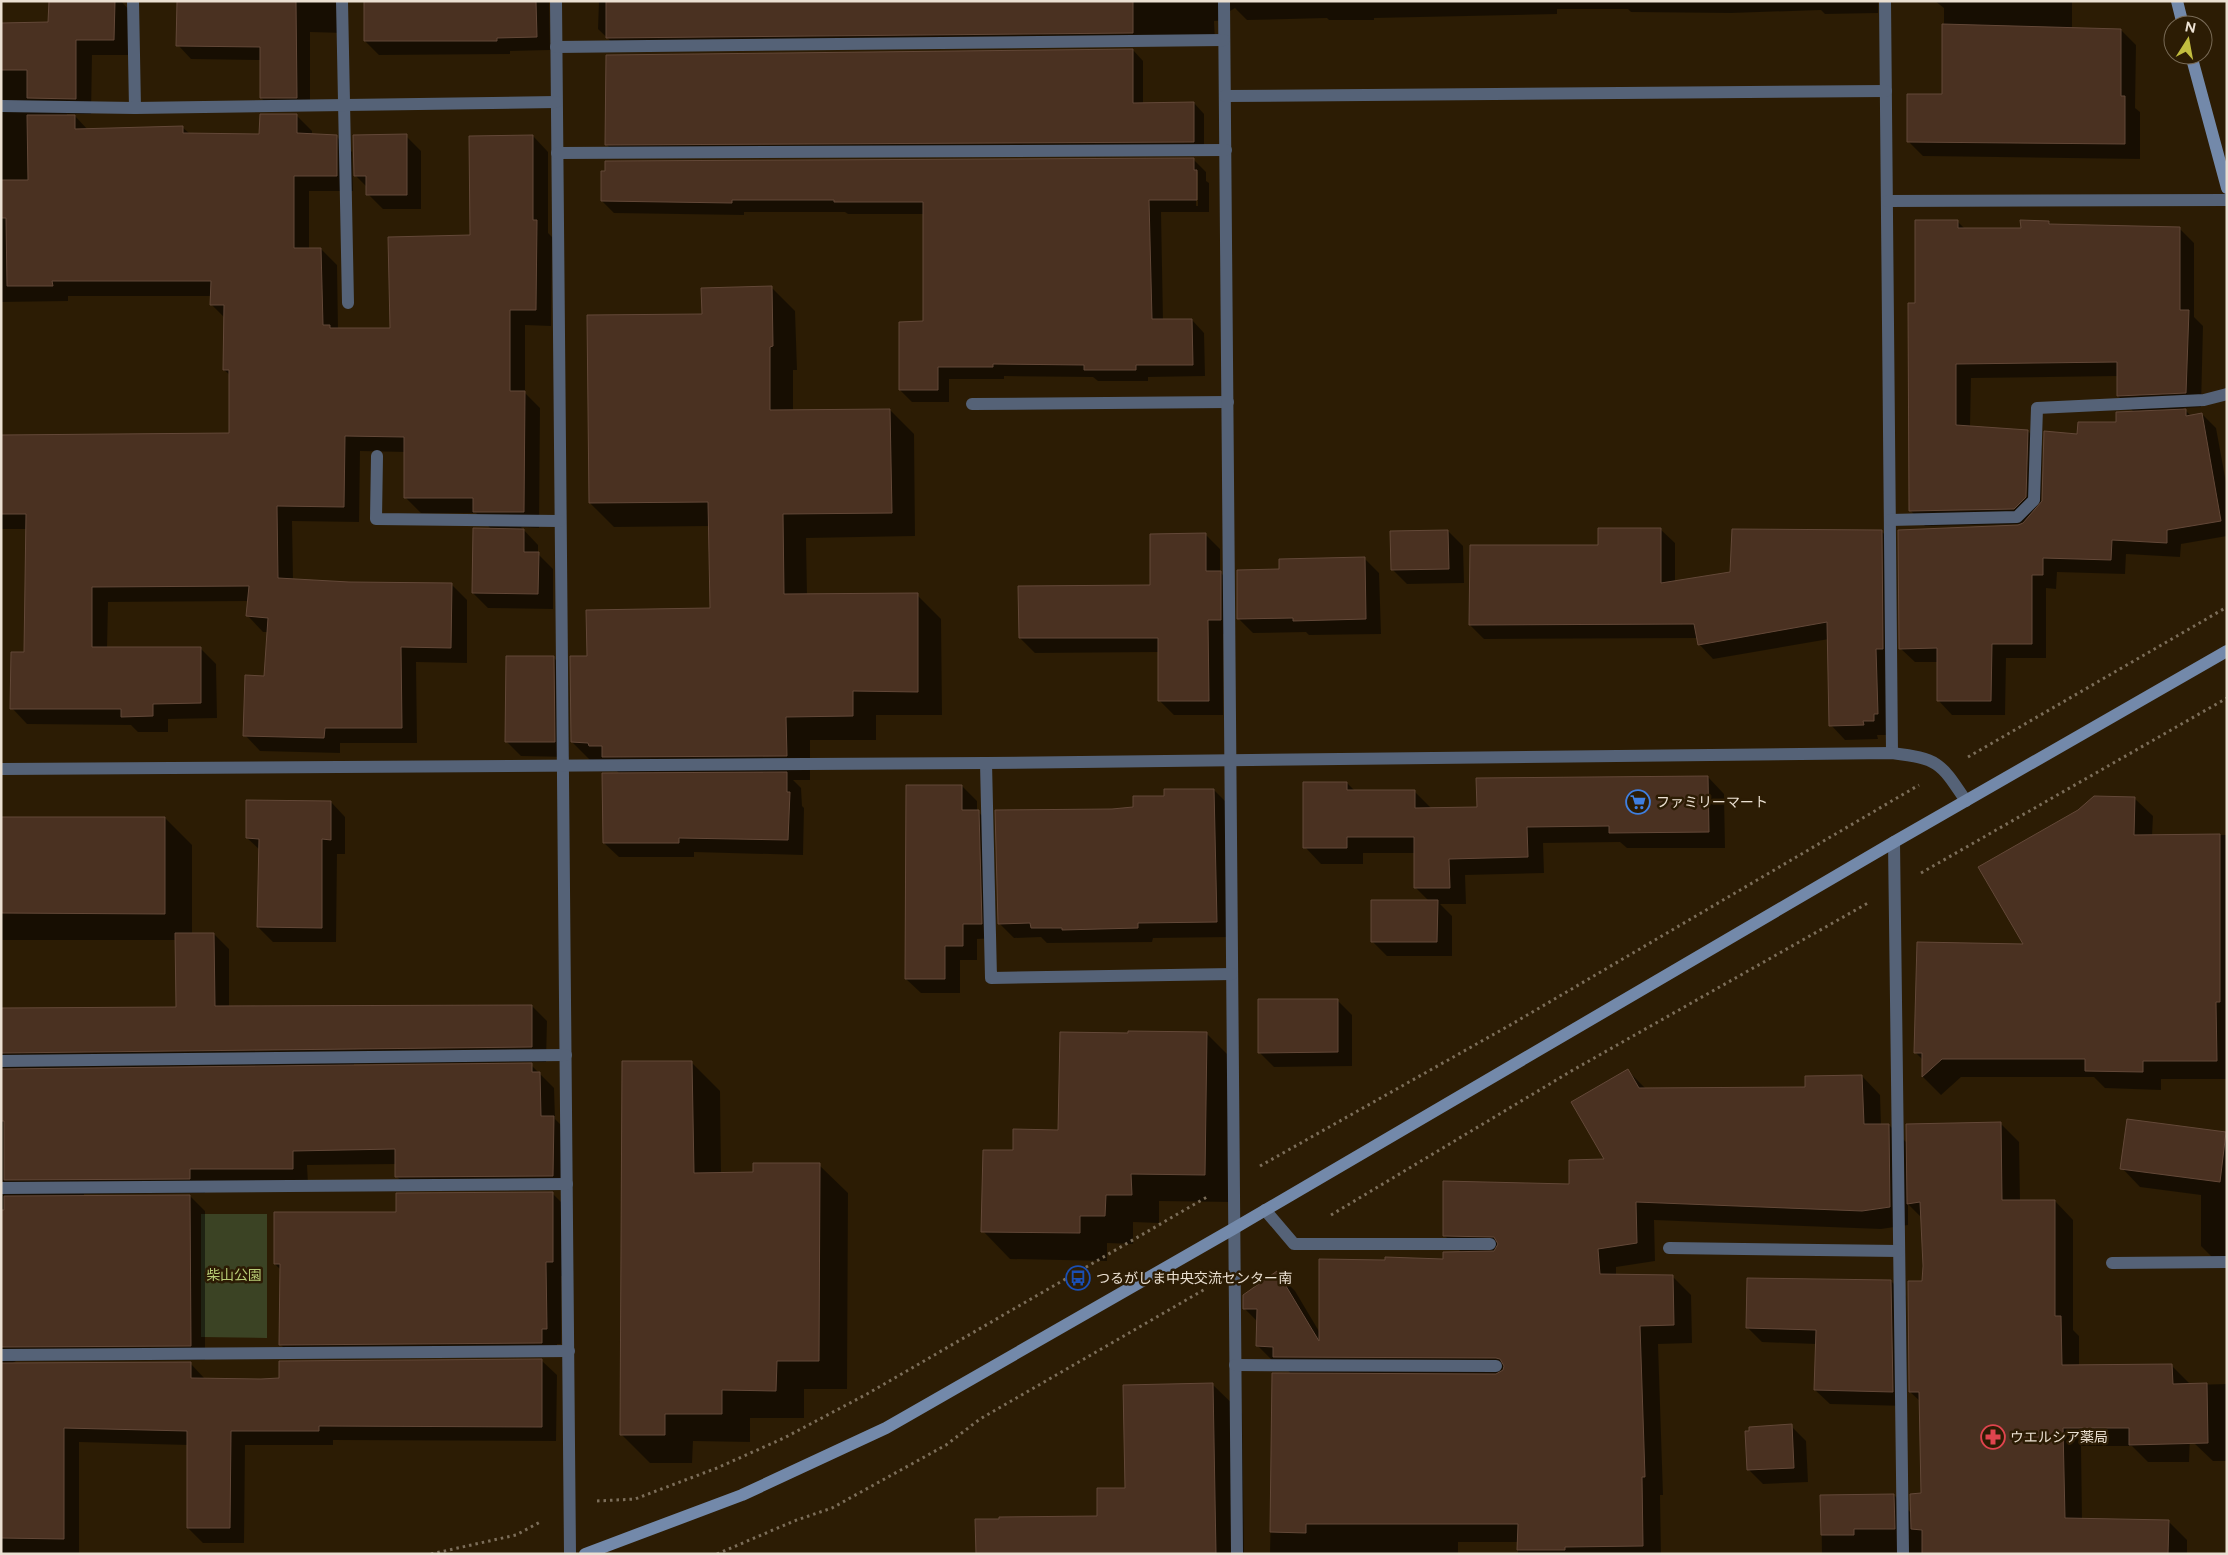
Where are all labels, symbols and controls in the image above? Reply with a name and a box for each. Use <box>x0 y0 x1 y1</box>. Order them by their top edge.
north arrow <box>2163 15 2213 65</box>
text: N <box>2183 18 2197 37</box>
supermarket icon: ファミリーマート <box>1625 789 1651 815</box>
place label: ファミリーマート <box>1656 794 1768 811</box>
bus stop icon: つるがしま中央交流センター南 <box>1065 1265 1091 1291</box>
park label: 柴山公園 <box>206 1267 262 1284</box>
place label: つるがしま中央交流センター南 <box>1096 1270 1292 1287</box>
pharmacy icon: ウエルシア薬局 <box>1980 1424 2006 1450</box>
place label: ウエルシア薬局 <box>2010 1429 2108 1446</box>

